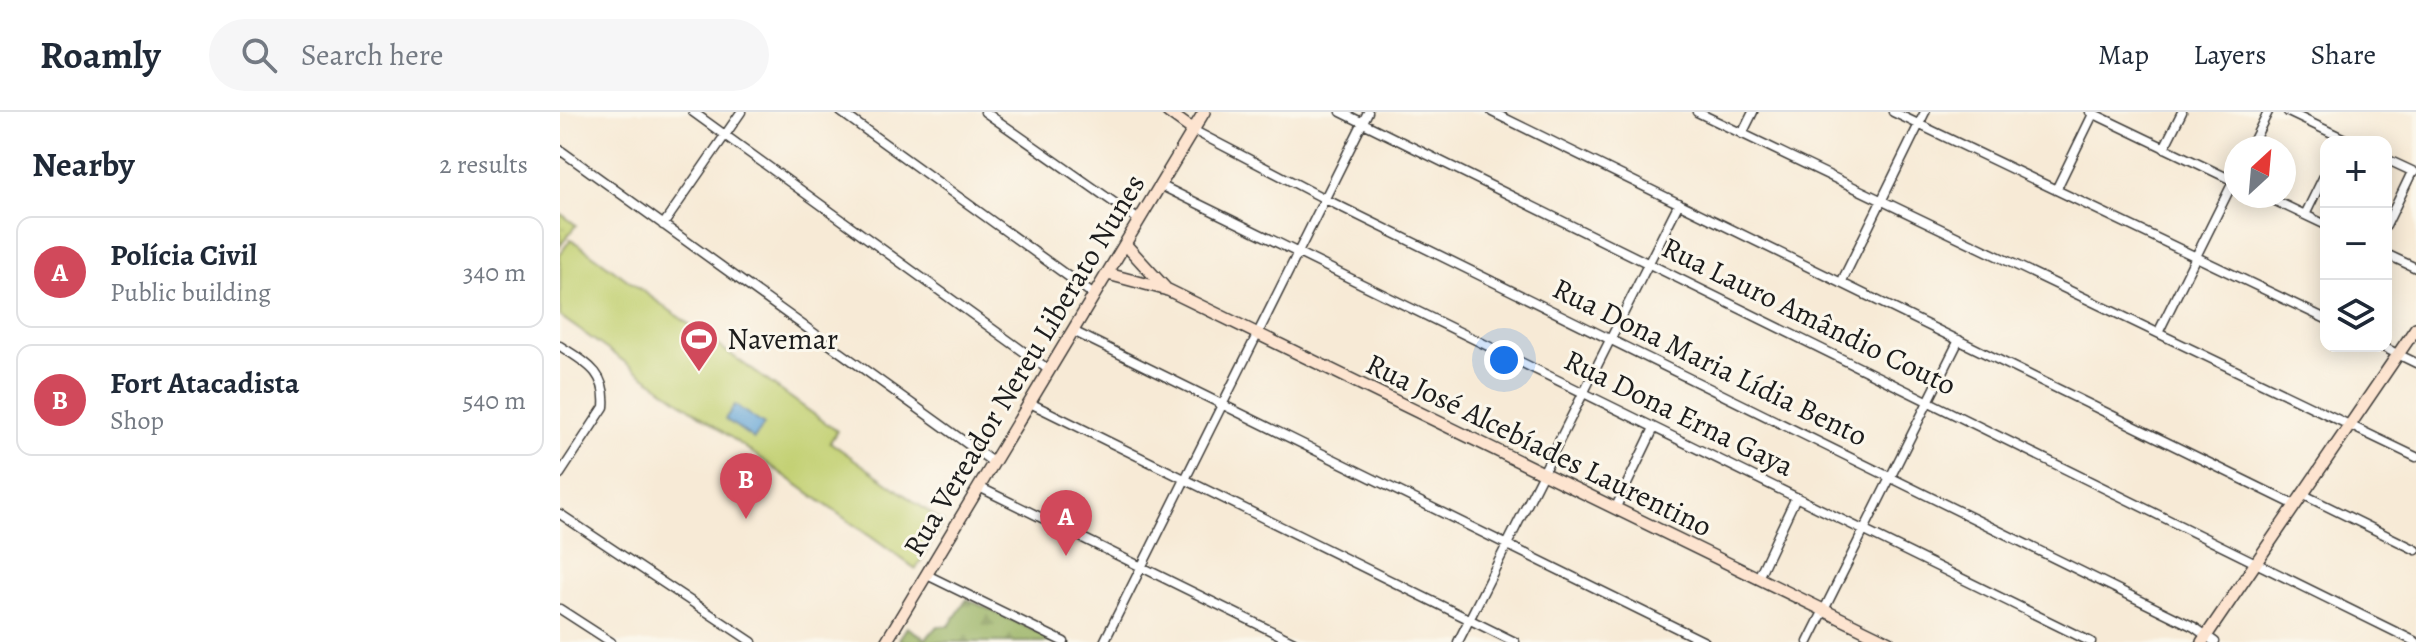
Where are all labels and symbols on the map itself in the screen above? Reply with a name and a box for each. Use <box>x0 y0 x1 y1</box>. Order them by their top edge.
north arrow <box>2224 136 2296 208</box>
street label: Rua Vereador Nereu Liberato Nunes <box>894 166 1154 564</box>
street label: Rua Lauro Amândio Couto <box>1655 227 1963 405</box>
street label: Rua Dona Maria Lídia Bento <box>1546 268 1874 456</box>
sports icon: Navemar <box>678 318 720 373</box>
place label: Navemar <box>727 319 838 359</box>
your location <box>1484 340 1524 380</box>
street label: Rua Dona Erna Gaya <box>1558 340 1800 486</box>
street label: Rua José Alcebíades Laurentino <box>1359 344 1719 546</box>
pin: B <box>720 453 772 519</box>
pin: A <box>1040 490 1092 556</box>

